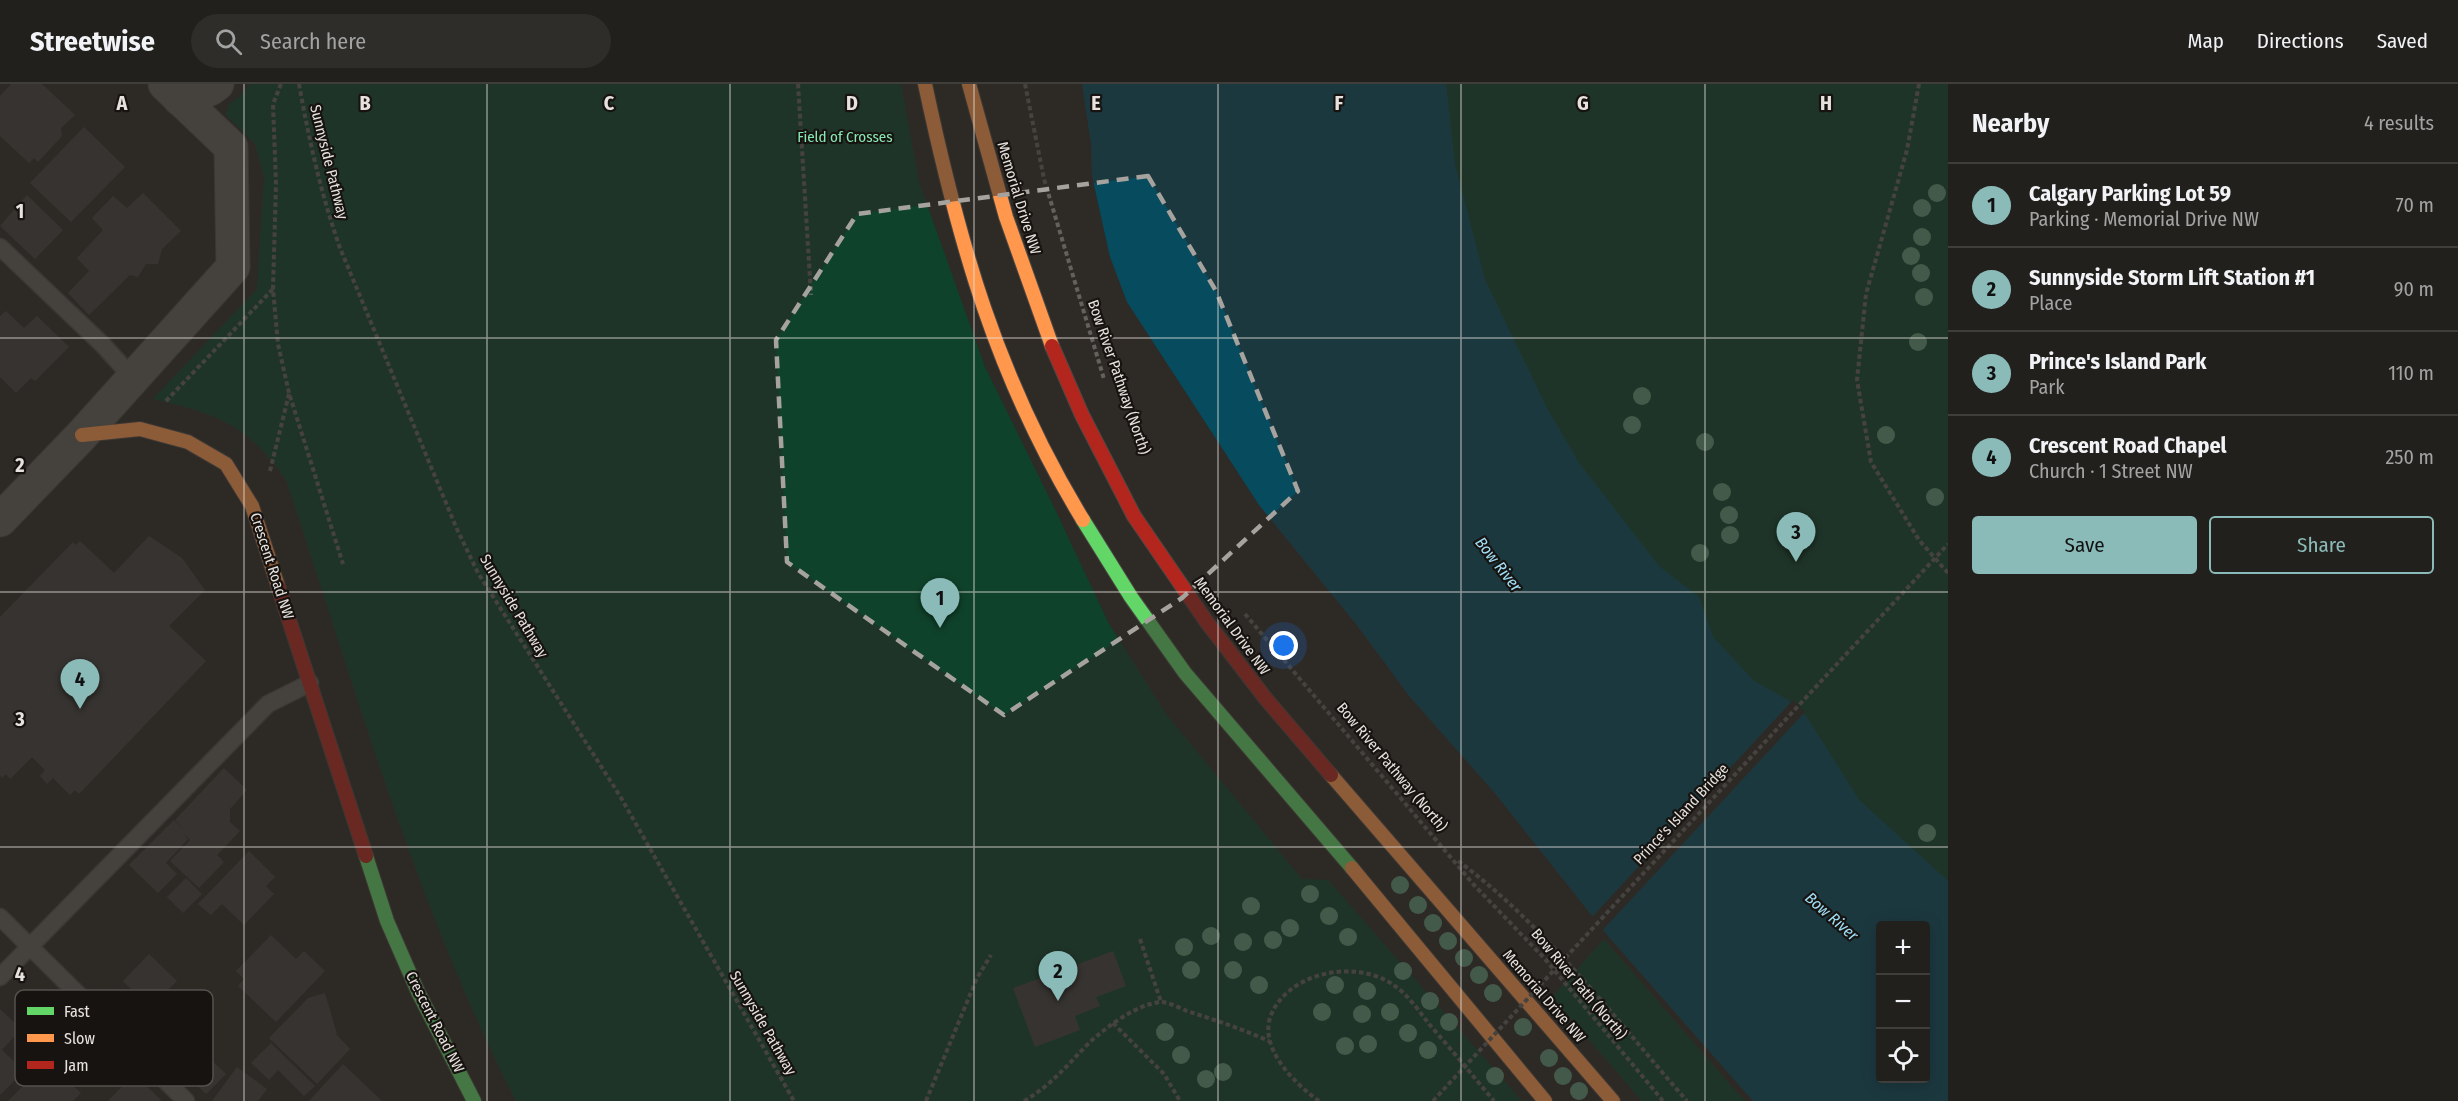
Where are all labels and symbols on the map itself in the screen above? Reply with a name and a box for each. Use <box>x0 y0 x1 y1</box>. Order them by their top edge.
text: A <box>116 91 129 115</box>
text: B <box>359 91 371 115</box>
text: C <box>604 91 615 115</box>
text: D <box>846 91 858 115</box>
text: E <box>1091 91 1101 115</box>
text: F <box>1335 91 1344 115</box>
text: G <box>1577 91 1589 115</box>
text: H <box>1820 91 1832 115</box>
street label: Sunnyside Pathway <box>306 103 352 221</box>
park label: Field of Crosses <box>797 128 893 146</box>
street label: Memorial Drive NW <box>993 140 1045 256</box>
text: 1 <box>16 199 24 223</box>
street label: Bow River Pathway (North) <box>1084 297 1154 457</box>
text: 2 <box>14 453 25 477</box>
street label: Crescent Road NW <box>246 510 298 622</box>
pin: 3 <box>1776 512 1816 562</box>
water label: Bow River <box>1471 533 1526 596</box>
street label: Sunnyside Pathway <box>476 551 552 661</box>
street label: Memorial Drive NW <box>1190 573 1274 679</box>
pin: 1 <box>920 578 960 628</box>
your location <box>1269 631 1298 660</box>
pin: 4 <box>60 660 100 709</box>
street label: Bow River Pathway (North) <box>1333 699 1451 835</box>
text: 3 <box>14 707 25 731</box>
street label: Prince's Island Bridge <box>1630 760 1732 868</box>
water label: Bow River <box>1801 888 1862 945</box>
street label: Bow River Path (North) <box>1527 925 1631 1043</box>
street label: Memorial Drive NW <box>1499 946 1589 1046</box>
pin: 2 <box>1038 952 1078 1001</box>
text: 4 <box>15 962 25 986</box>
street label: Sunnyside Pathway <box>726 968 800 1079</box>
street label: Crescent Road NW <box>402 969 468 1075</box>
legend <box>15 990 213 1086</box>
text: Fast <box>64 1002 91 1021</box>
text: Slow <box>64 1029 95 1048</box>
text: Jam <box>64 1056 89 1075</box>

